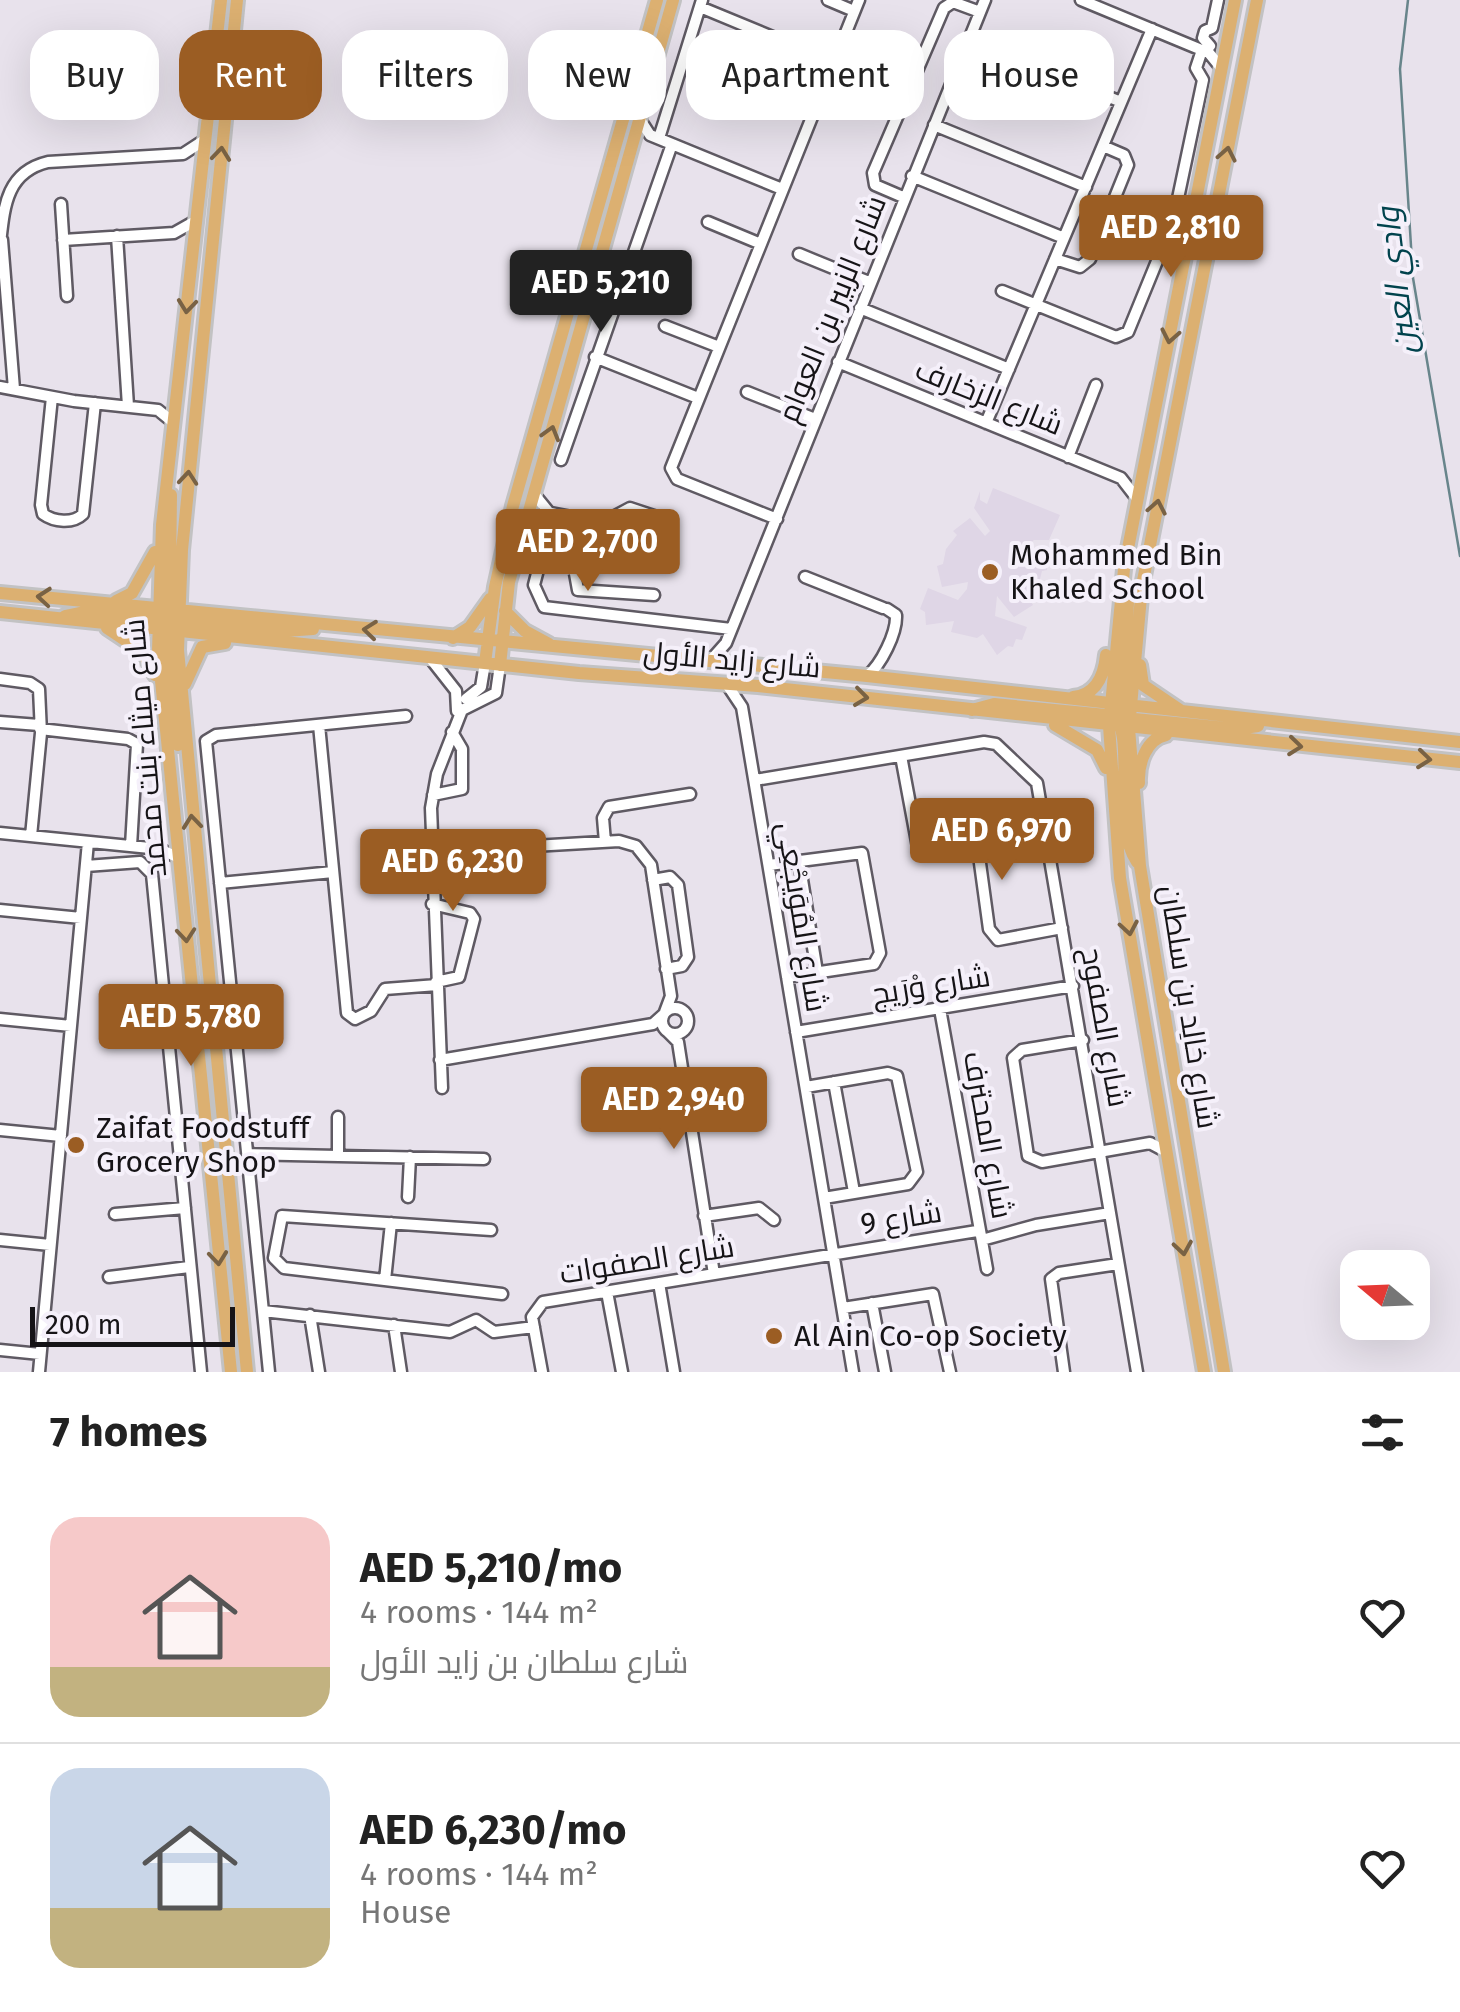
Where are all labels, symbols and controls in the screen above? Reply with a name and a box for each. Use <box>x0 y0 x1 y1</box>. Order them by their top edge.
chip: Buy <box>30 30 159 120</box>
chip: Rent <box>179 30 322 120</box>
chip: Filters <box>342 30 508 120</box>
chip: New <box>528 30 666 120</box>
chip: Apartment <box>686 30 924 120</box>
chip: House <box>944 30 1114 120</box>
one-way arrow <box>1216 145 1237 162</box>
one-way arrow <box>210 146 231 162</box>
street label: شارع الزبير بن العوام <box>770 190 896 429</box>
pin: AED 2,810 <box>1057 195 1285 280</box>
water label: وادي العين <box>1368 202 1430 357</box>
text: AED 2,810 <box>1101 208 1241 246</box>
pin: AED 5,210 <box>487 250 715 335</box>
text: AED 5,210 <box>532 263 670 301</box>
one-way arrow <box>177 298 198 314</box>
one-way arrow <box>1161 327 1182 344</box>
street label: شارع الزخارف <box>909 351 1068 445</box>
one-way arrow <box>539 425 560 442</box>
one-way arrow <box>177 469 199 485</box>
one-way arrow <box>1145 498 1166 515</box>
pin: AED 2,700 <box>474 509 702 594</box>
text: AED 2,700 <box>518 522 658 560</box>
place label: Mohammed Bin Khaled School <box>1010 537 1223 607</box>
marker: Mohammed Bin Khaled School <box>979 561 1001 583</box>
one-way arrow <box>36 587 52 609</box>
street label: شارع ميثاء بنت محمد <box>116 617 176 879</box>
one-way arrow <box>362 620 378 641</box>
street label: شارع زايد الأول <box>642 634 822 688</box>
one-way arrow <box>853 686 869 707</box>
one-way arrow <box>1288 735 1304 756</box>
one-way arrow <box>1417 748 1433 769</box>
pin: AED 6,970 <box>888 798 1116 883</box>
text: AED 6,970 <box>932 811 1072 849</box>
one-way arrow <box>181 814 203 830</box>
street label: شارع المُوَيجْعِي <box>764 820 835 1015</box>
pin: AED 6,230 <box>339 829 567 914</box>
text: AED 6,230 <box>382 842 524 880</box>
street label: شارع خالِد بن سلطان <box>1150 883 1226 1132</box>
one-way arrow <box>1118 919 1139 936</box>
one-way arrow <box>175 928 197 944</box>
street label: شارع الصفوح <box>1071 944 1137 1110</box>
street label: شارع وْرَيج <box>869 958 993 1014</box>
pin: AED 5,780 <box>77 984 305 1069</box>
text: AED 5,780 <box>121 997 261 1035</box>
street label: شارع المحترف <box>954 1048 1020 1222</box>
pin: AED 2,940 <box>560 1067 788 1152</box>
text: AED 2,940 <box>603 1080 745 1118</box>
place label: Zaifat Foodstuff Grocery Shop <box>96 1110 311 1180</box>
marker: Zaifat Foodstuff Grocery Shop <box>65 1134 87 1156</box>
street label: شارع 9 <box>858 1194 945 1244</box>
street label: شارع الصفوات <box>557 1228 737 1294</box>
one-way arrow <box>1172 1240 1193 1256</box>
north arrow <box>1340 1250 1430 1340</box>
map controls <box>1340 1250 1430 1340</box>
one-way arrow <box>207 1251 229 1267</box>
scale bar <box>30 1302 235 1346</box>
text: 200 m <box>45 1308 122 1341</box>
place label: Al Ain Co-op Society <box>794 1318 1067 1354</box>
marker: Al Ain Co-op Society <box>763 1325 785 1347</box>
icon: filters <box>1355 1405 1410 1460</box>
text: 7 homes <box>50 1407 207 1457</box>
text: AED 5,210/mo <box>360 1543 622 1593</box>
icon: home <box>130 1557 250 1677</box>
icon: heart <box>1355 1590 1410 1645</box>
text: 4 rooms · 144 m² <box>360 1593 598 1631</box>
text: شارع سلطان بن زايد الأول <box>360 1643 688 1681</box>
text: AED 6,230/mo <box>360 1805 626 1855</box>
icon: home <box>130 1808 250 1928</box>
icon: heart <box>1355 1841 1410 1896</box>
text: 4 rooms · 144 m² <box>360 1855 598 1893</box>
text: House <box>360 1893 451 1931</box>

